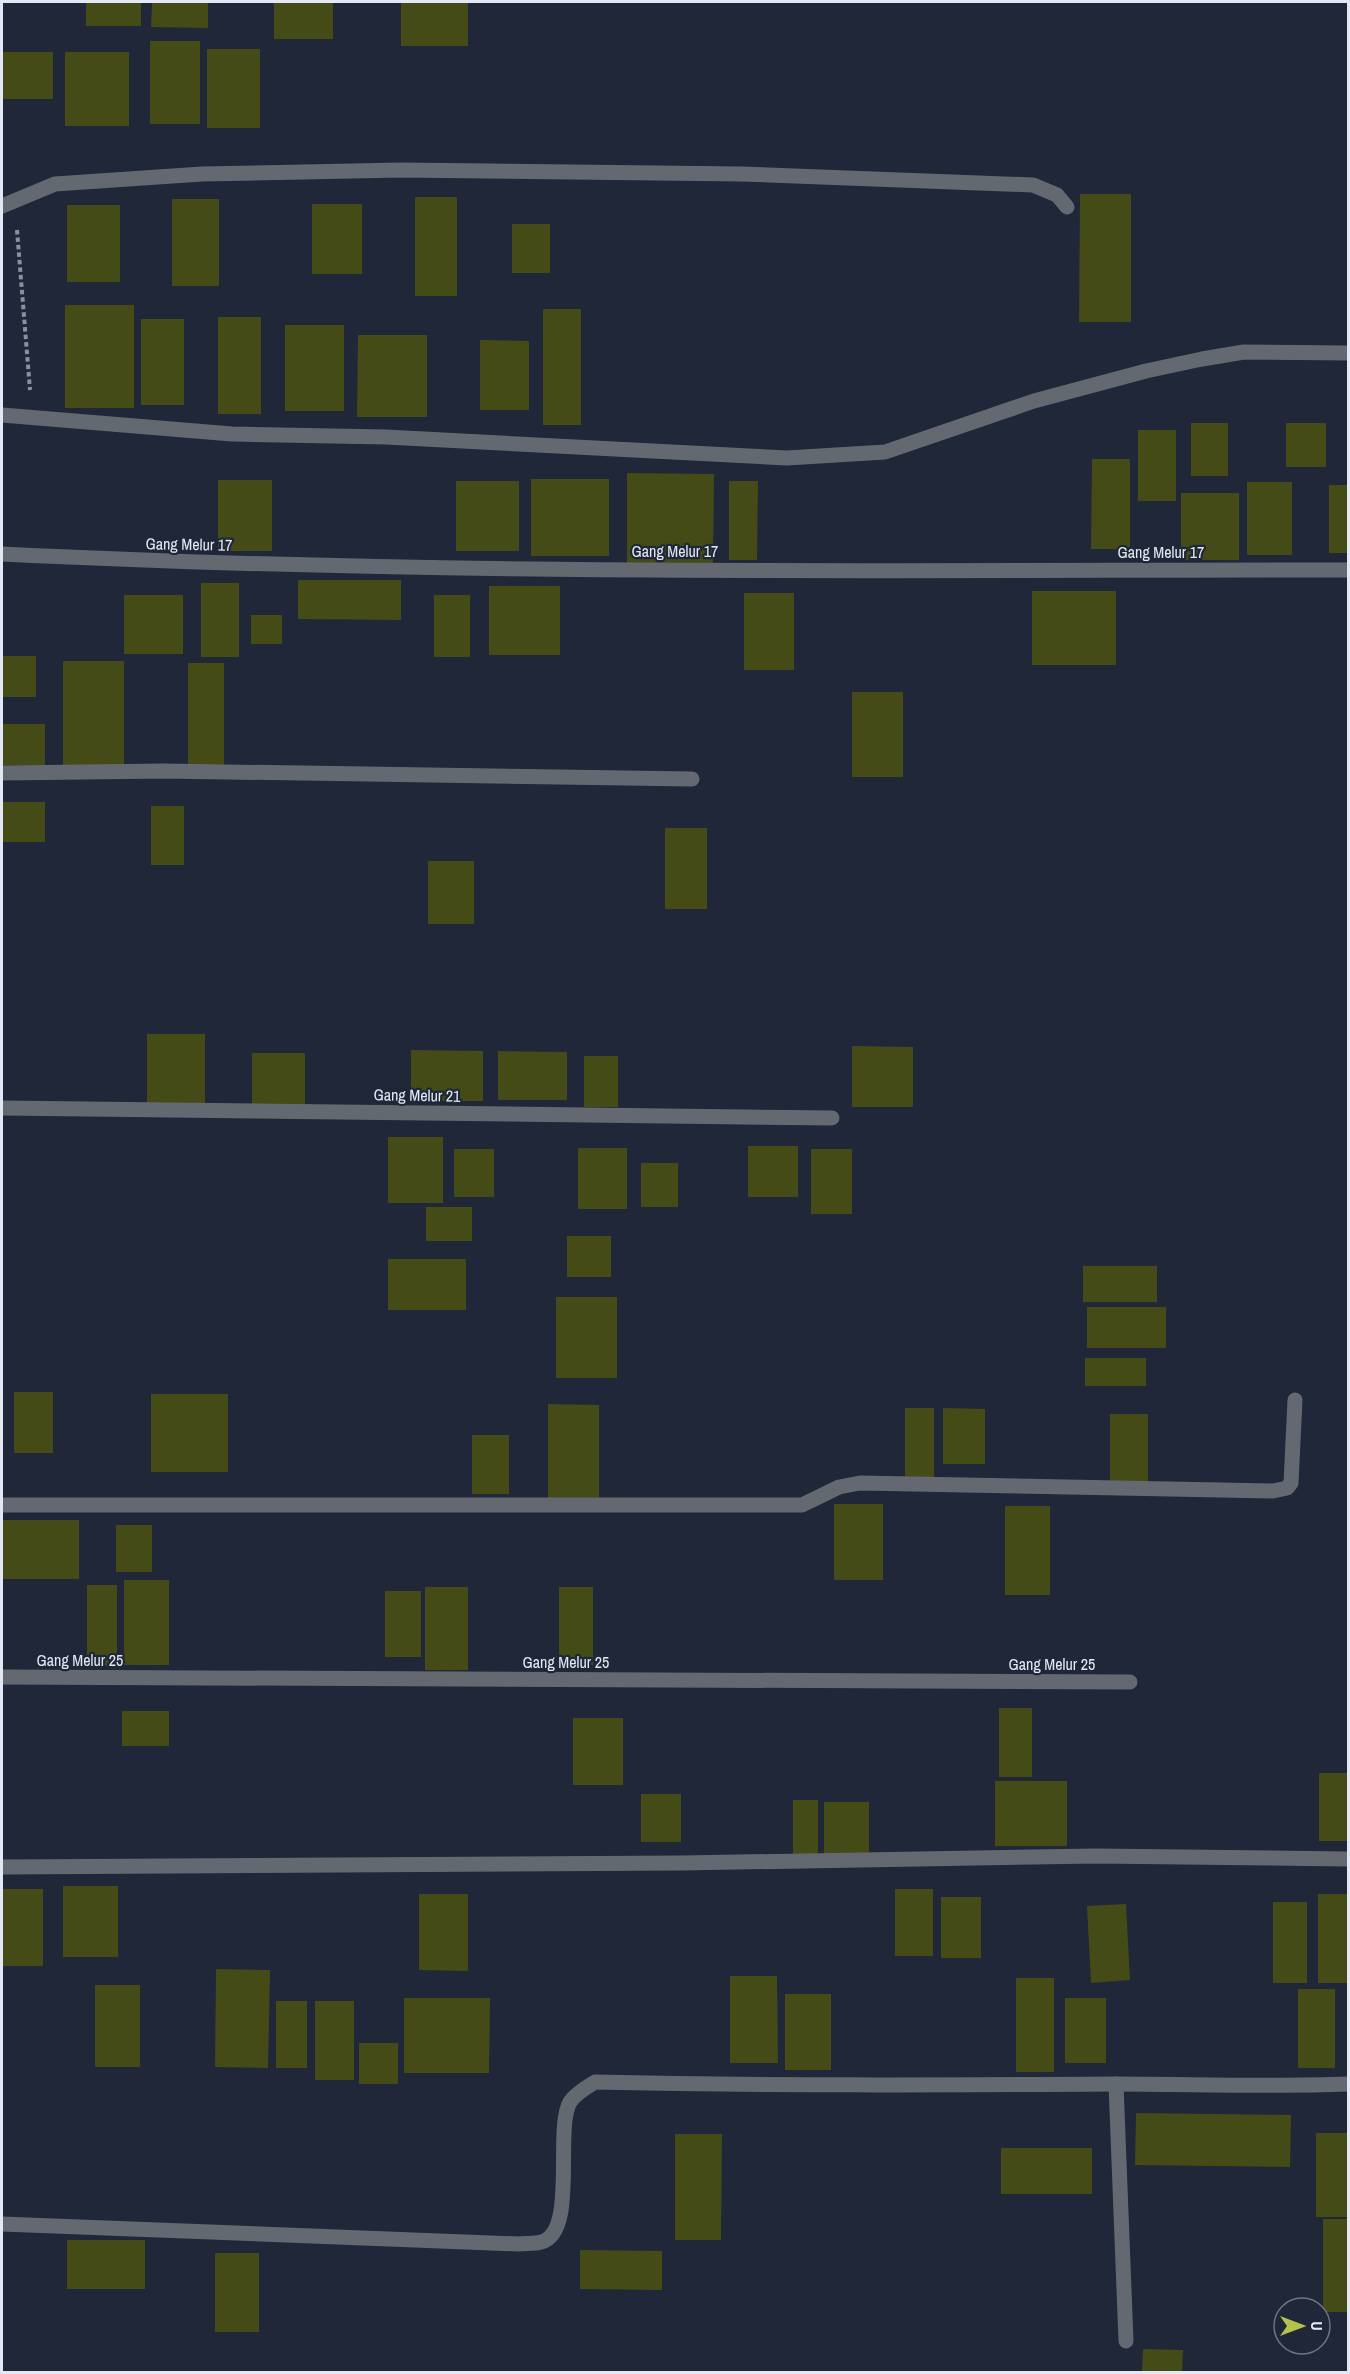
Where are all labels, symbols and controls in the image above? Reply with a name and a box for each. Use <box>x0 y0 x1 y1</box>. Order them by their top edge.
street label: Gang Melur 17 <box>145 532 233 556</box>
street label: Gang Melur 17 <box>632 540 718 562</box>
street label: Gang Melur 17 <box>1118 541 1204 563</box>
street label: Gang Melur 21 <box>373 1083 461 1107</box>
street label: Gang Melur 25 <box>37 1649 123 1671</box>
street label: Gang Melur 25 <box>523 1651 609 1673</box>
street label: Gang Melur 25 <box>1009 1653 1095 1675</box>
north arrow <box>1272 2296 1332 2356</box>
text: U <box>1306 2321 1328 2331</box>

